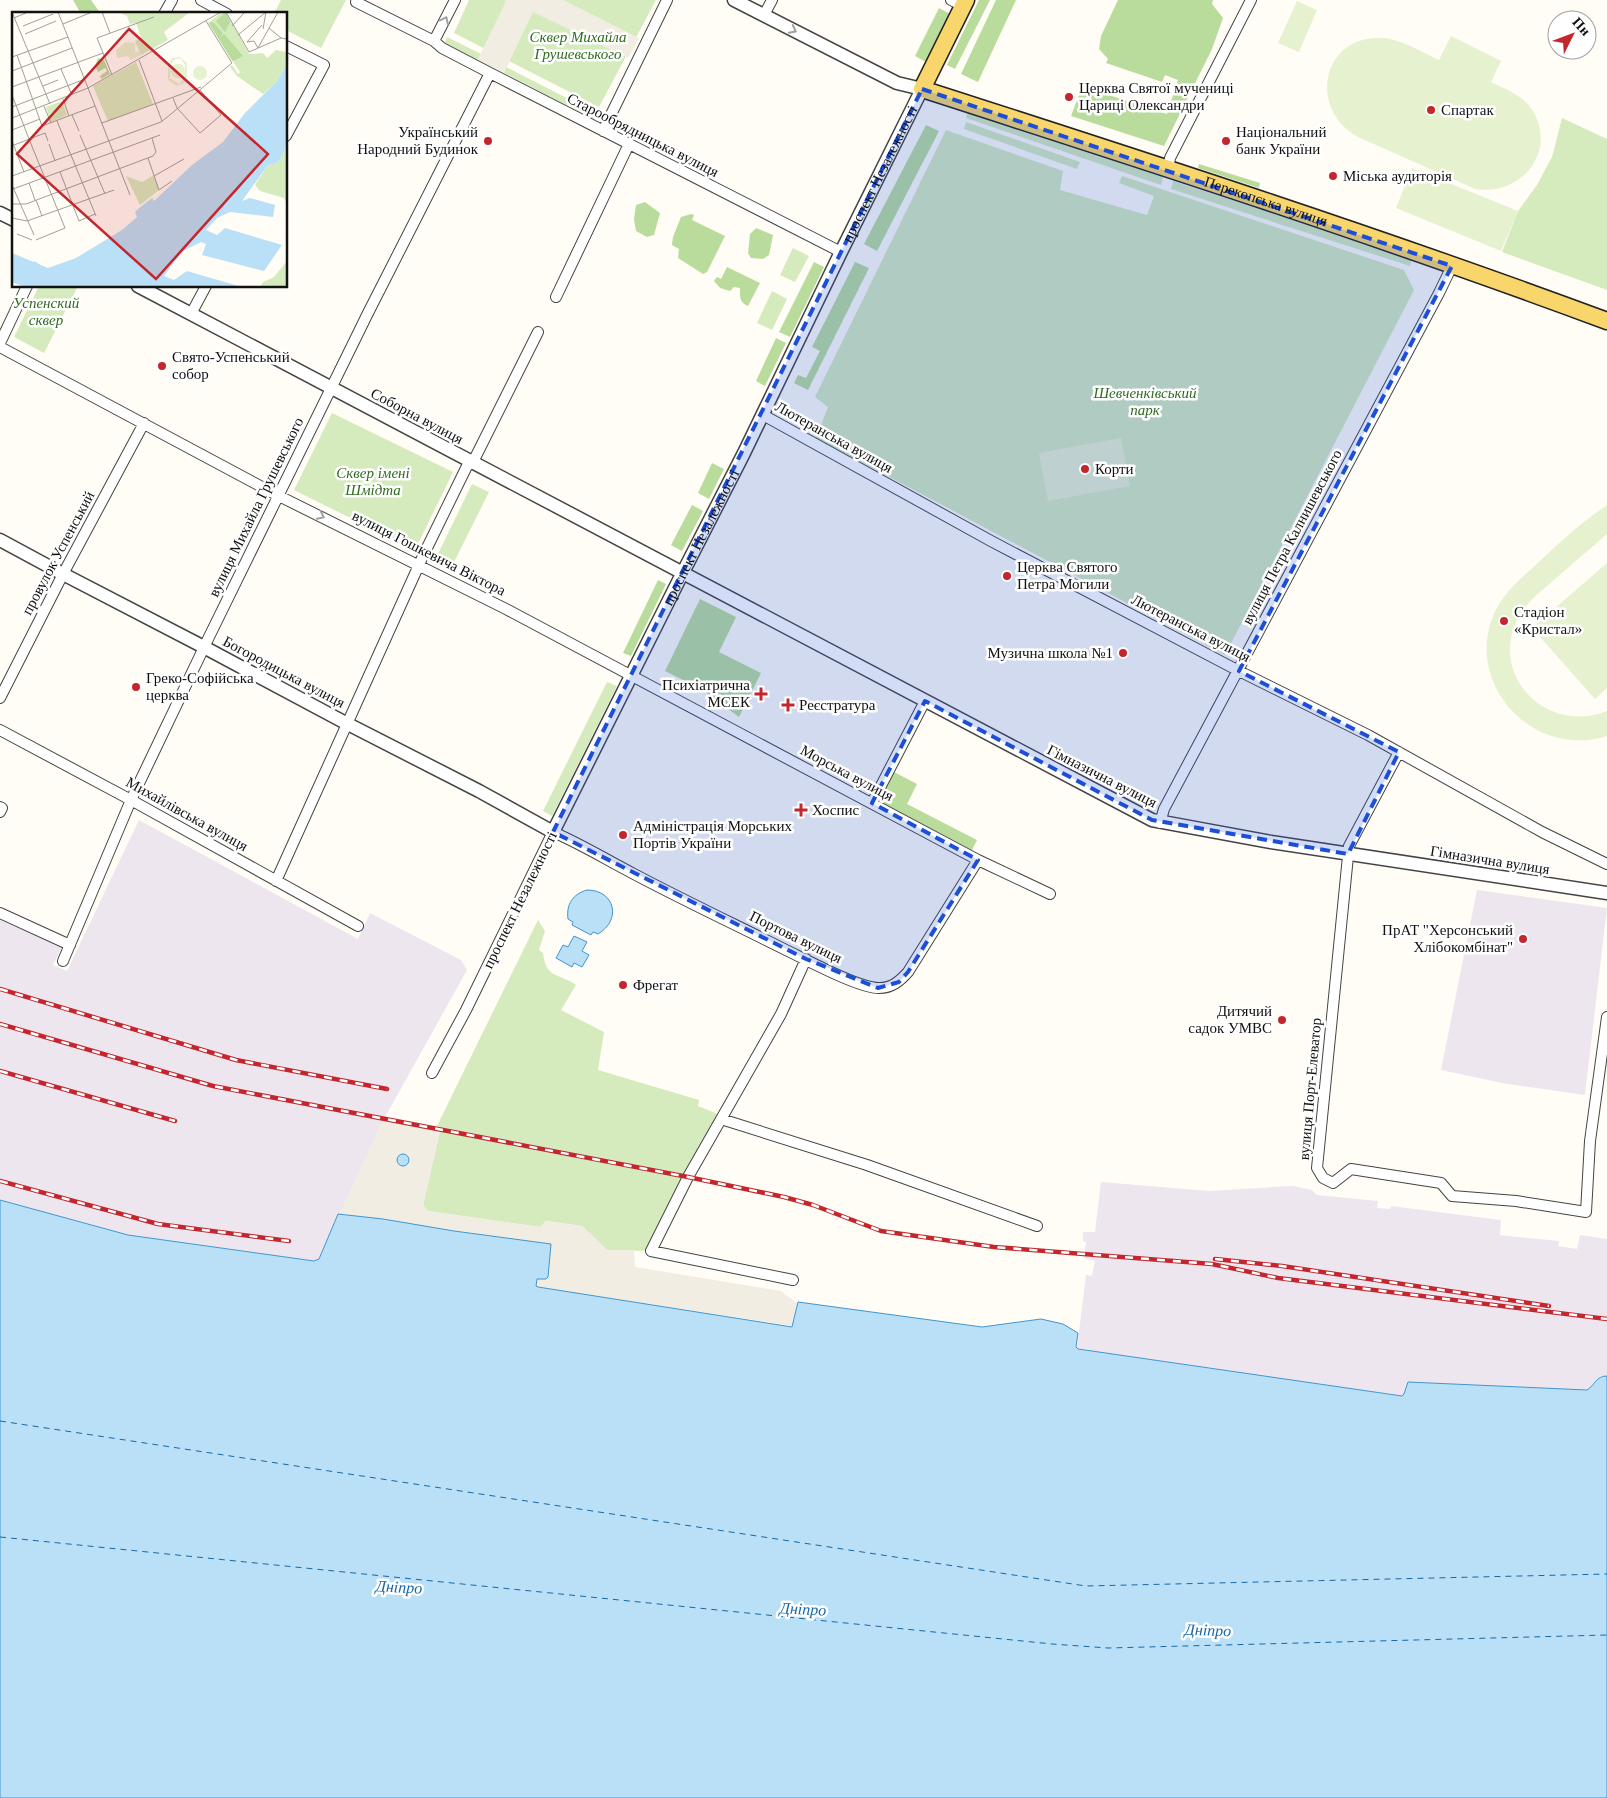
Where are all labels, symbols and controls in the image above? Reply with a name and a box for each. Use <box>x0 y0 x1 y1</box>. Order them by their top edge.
north arrow <box>1547 10 1597 60</box>
inset map <box>12 12 288 288</box>
text: Пн <box>1569 15 1593 39</box>
one-way arrow <box>438 16 449 25</box>
one-way arrow <box>788 24 797 34</box>
park label: Сквер Михайла Грушевського <box>529 29 627 62</box>
place label: Церква Святої мучениці Цариці Олександри <box>1079 80 1234 113</box>
street label: Старообрядницька вулиця <box>565 90 721 180</box>
marker: Церква Святої мучениці Цариці Олександри <box>1063 91 1075 103</box>
place label: Спартак <box>1441 102 1494 118</box>
street label: проспект Незалежності <box>839 103 920 245</box>
marker: Спартак <box>1425 104 1437 116</box>
place label: Український Народний Будинок <box>357 124 479 157</box>
place label: Національний банк України <box>1236 124 1326 157</box>
marker: Український Народний Будинок <box>482 135 494 147</box>
marker: Національний банк України <box>1220 135 1232 147</box>
place label: Міська аудиторія <box>1343 168 1452 184</box>
marker: Міська аудиторія <box>1327 170 1339 182</box>
street label: Перекопська вулиця <box>1202 173 1329 229</box>
park label: Успенский сквер <box>13 295 80 328</box>
place label: Свято-Успенський собор <box>172 349 290 382</box>
marker: Свято-Успенський собор <box>156 360 168 372</box>
street label: Соборна вулиця <box>368 385 466 447</box>
park label: Шевченківський парк <box>1092 385 1197 418</box>
street label: Лютеранська вулиця <box>773 398 895 476</box>
street label: вулиця Михайла Грушевського <box>206 415 306 599</box>
street label: вулиця Петра Калнишевського <box>1239 447 1345 627</box>
place label: Корти <box>1095 461 1134 477</box>
marker: Корти <box>1079 463 1091 475</box>
park label: Сквер імені Шмідта <box>336 465 410 498</box>
street label: проспект Незалежності <box>660 467 742 608</box>
street label: провулок Успенський <box>19 489 97 617</box>
street label: вулиця Гошкевича Віктора <box>350 507 509 599</box>
one-way arrow <box>316 510 325 520</box>
place label: Церква Святого Петра Могили <box>1017 559 1118 592</box>
marker: Церква Святого Петра Могили <box>1001 570 1013 582</box>
street label: Лютеранська вулиця <box>1129 591 1253 665</box>
place label: Стадіон «Кристал» <box>1514 604 1582 637</box>
marker: Стадіон «Кристал» <box>1498 615 1510 627</box>
street label: Богородицька вулиця <box>220 633 348 711</box>
place label: Музична школа №1 <box>988 645 1113 661</box>
marker: Музична школа №1 <box>1117 647 1129 659</box>
place label: Греко-Софійська церква <box>146 670 254 703</box>
place label: Психіатрична МСЕК <box>662 677 751 710</box>
marker: Греко-Софійська церква <box>130 681 142 693</box>
marker: Психіатрична МСЕК <box>754 687 768 701</box>
place label: Реєстратура <box>799 697 876 713</box>
marker: Реєстратура <box>781 698 795 712</box>
street label: Гімназична вулиця <box>1045 741 1160 811</box>
street label: Морська вулиця <box>798 742 896 804</box>
street label: Михайлівська вулиця <box>123 774 251 854</box>
place label: Хоспис <box>812 802 859 818</box>
marker: Хоспис <box>794 803 808 817</box>
place label: Адміністрація Морських Портів України <box>633 818 792 851</box>
street label: проспект Незалежності <box>480 829 560 971</box>
marker: Адміністрація Морських Портів України <box>617 829 629 841</box>
street label: Гімназична вулиця <box>1429 843 1551 877</box>
street label: Портова вулиця <box>747 908 845 966</box>
place label: ПрАТ "Херсонський Хлібокомбінат" <box>1382 922 1513 955</box>
marker: ПрАТ "Херсонський Хлібокомбінат" <box>1517 933 1529 945</box>
place label: Фрегат <box>633 977 678 993</box>
marker: Фрегат <box>617 979 629 991</box>
place label: Дитячий садок УМВС <box>1188 1003 1272 1036</box>
marker: Дитячий садок УМВС <box>1276 1014 1288 1026</box>
street label: вулиця Порт-Елеватор <box>1296 1017 1324 1161</box>
water label: Дніпро <box>373 1577 423 1598</box>
water label: Дніпро <box>777 1599 827 1620</box>
water label: Дніпро <box>1182 1621 1232 1640</box>

